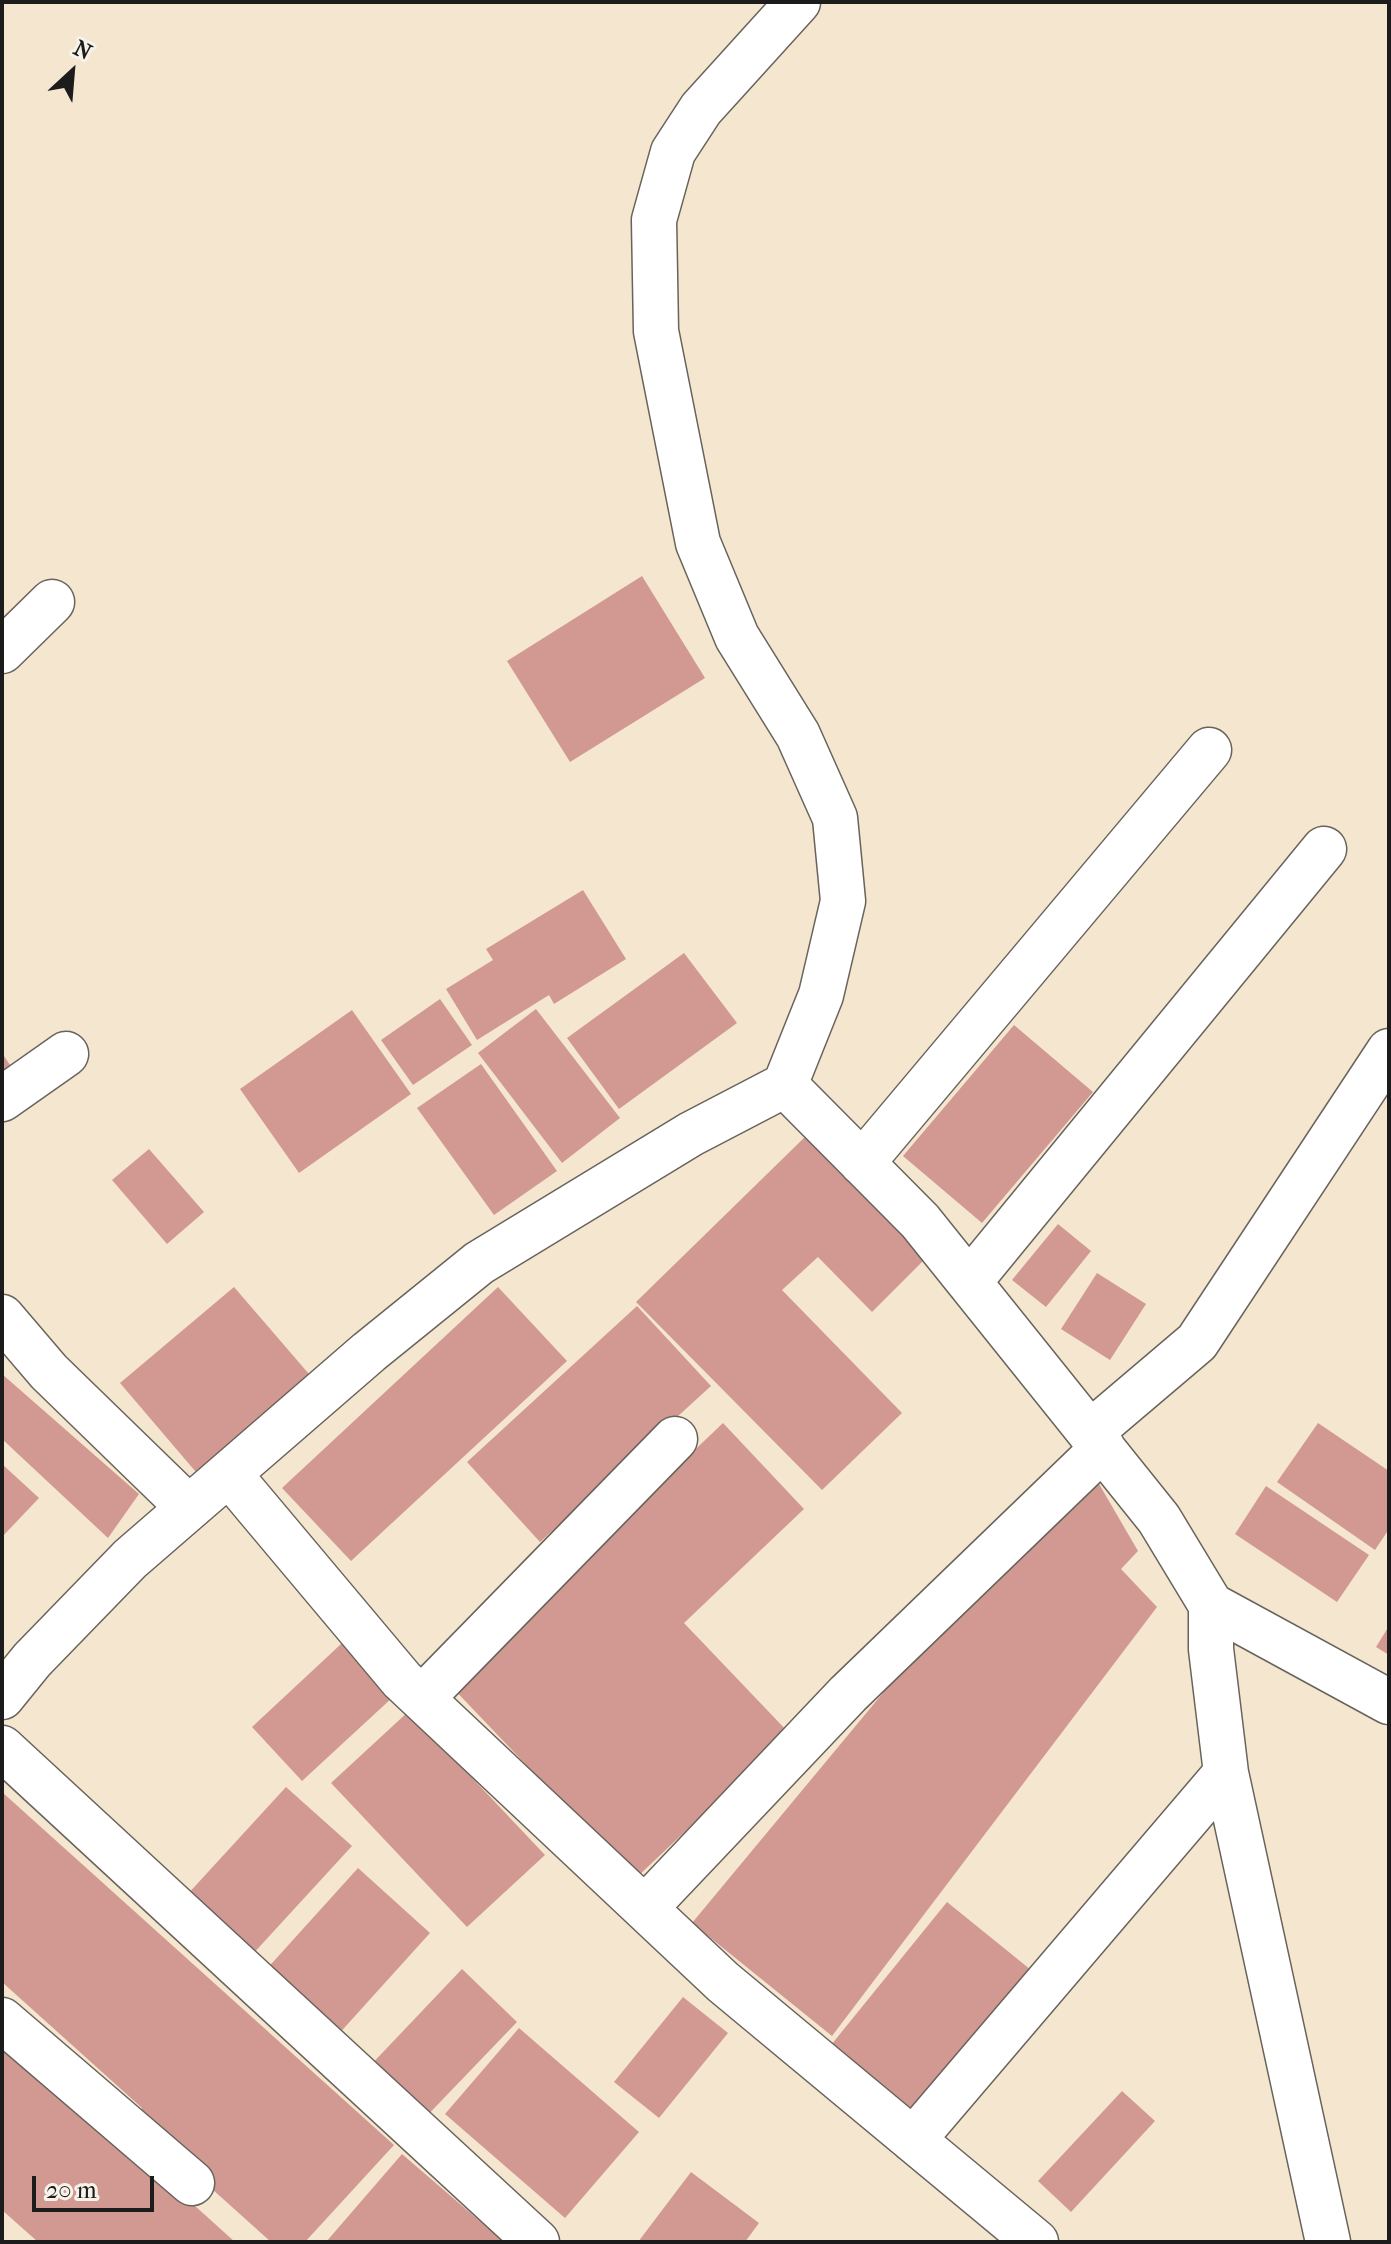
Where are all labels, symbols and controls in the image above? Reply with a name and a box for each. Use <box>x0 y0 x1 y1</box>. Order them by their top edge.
north arrow <box>32 32 112 112</box>
text: N <box>69 35 96 66</box>
scale bar <box>36 2160 158 2210</box>
text: 20 m <box>46 2176 97 2204</box>

